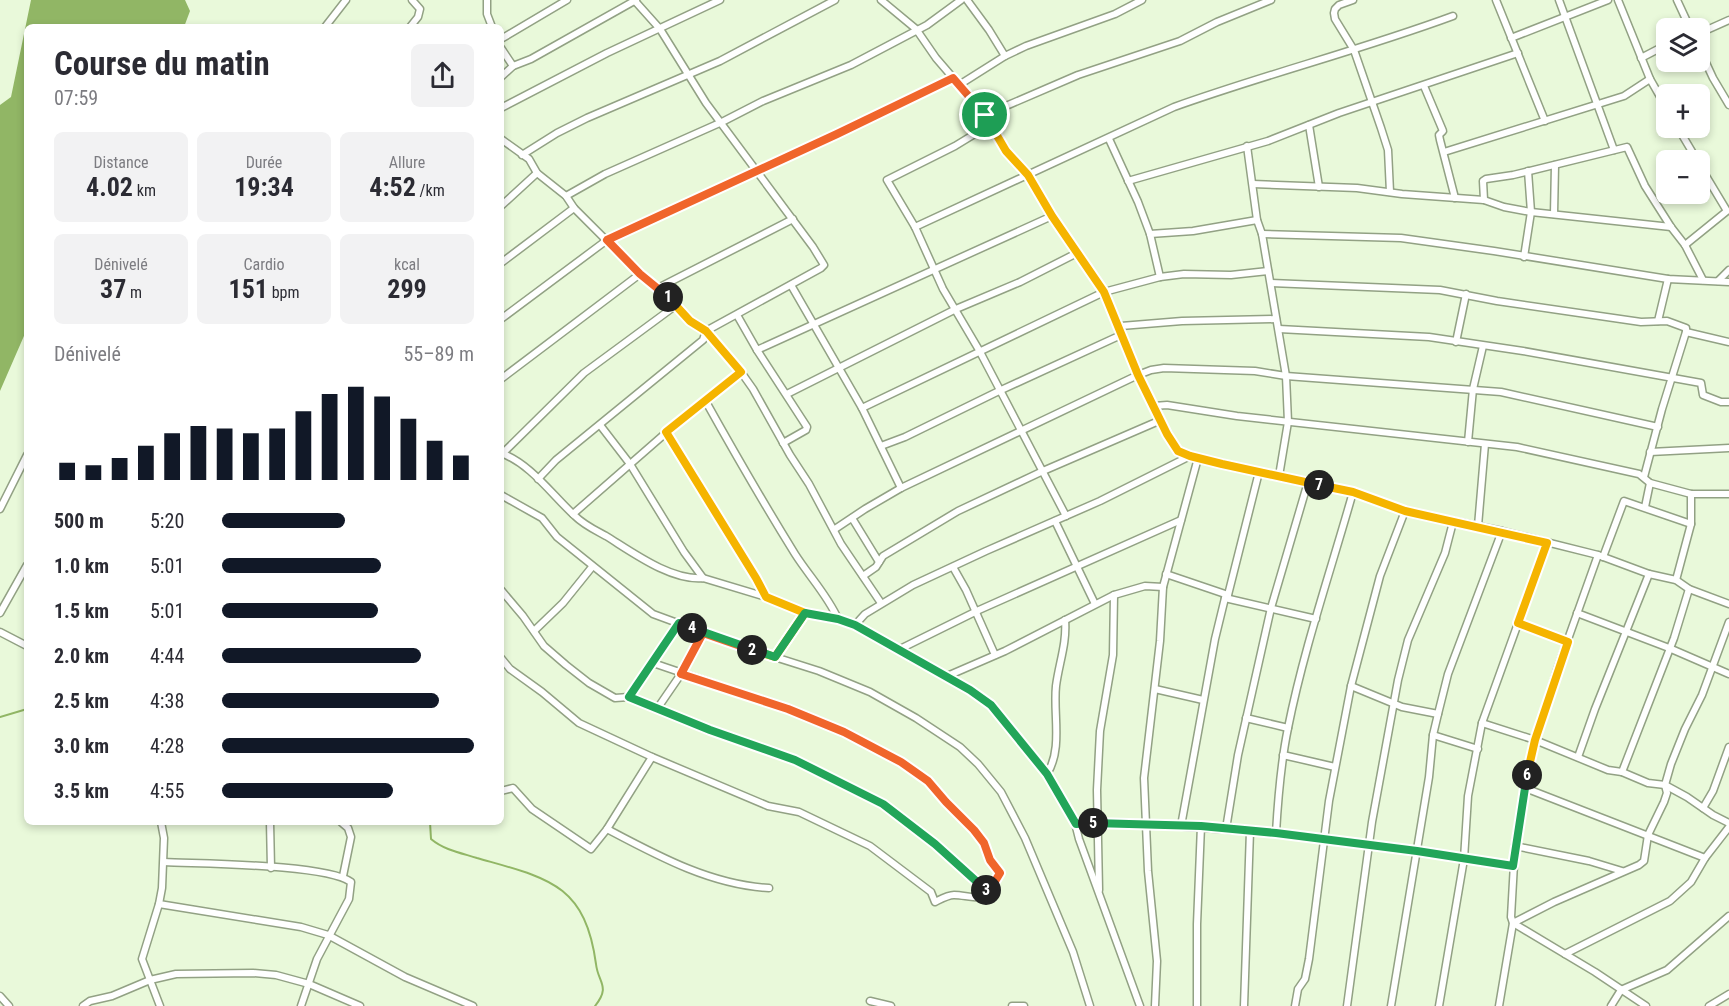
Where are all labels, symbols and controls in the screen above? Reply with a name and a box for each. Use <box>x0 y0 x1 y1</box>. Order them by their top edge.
map controls <box>1656 18 1710 204</box>
button: layers <box>1656 18 1710 72</box>
text: Course du matin <box>54 44 270 83</box>
button: share <box>411 44 474 107</box>
button: + <box>1656 84 1710 138</box>
text: 07:59 <box>54 86 98 110</box>
pin <box>959 89 1010 140</box>
icon: arrive <box>968 98 1001 131</box>
button: − <box>1656 150 1710 204</box>
text: Distance <box>93 153 149 172</box>
text: Durée <box>246 153 282 172</box>
text: Allure <box>389 153 425 172</box>
text: 4.02 <box>86 172 133 202</box>
text: 19:34 <box>234 172 294 202</box>
text: 4:52 <box>369 172 416 202</box>
text: km <box>133 181 156 200</box>
text: /km <box>416 181 445 200</box>
text: Dénivelé <box>94 255 148 274</box>
text: Cardio <box>243 255 285 274</box>
text: kcal <box>394 255 420 274</box>
text: 37 <box>100 274 126 304</box>
text: 151 <box>229 274 268 304</box>
text: 299 <box>387 274 427 304</box>
pin: 1 <box>653 282 683 312</box>
text: m <box>126 283 142 302</box>
text: bpm <box>268 283 299 302</box>
text: 1 <box>664 287 672 306</box>
text: Dénivelé <box>54 342 121 366</box>
text: 55–89 m <box>403 342 474 366</box>
pin: 7 <box>1304 470 1334 500</box>
text: 7 <box>1315 475 1323 494</box>
text: 500 m <box>54 509 104 533</box>
text: 5:20 <box>150 509 184 533</box>
text: 1.0 km <box>54 554 109 578</box>
text: 5:01 <box>150 554 184 578</box>
text: 1.5 km <box>54 599 109 623</box>
text: 5:01 <box>150 599 184 623</box>
pin: 4 <box>677 613 707 643</box>
text: 4 <box>688 618 696 637</box>
pin: 2 <box>737 635 767 665</box>
text: 2 <box>748 640 756 659</box>
text: 2.0 km <box>54 644 109 668</box>
text: 4:44 <box>150 644 184 668</box>
text: 2.5 km <box>54 689 109 713</box>
text: 4:38 <box>150 689 184 713</box>
text: 3.0 km <box>54 734 109 758</box>
text: 4:28 <box>150 734 184 758</box>
pin: 6 <box>1512 760 1542 790</box>
text: 6 <box>1523 765 1531 784</box>
text: 3.5 km <box>54 779 109 803</box>
text: 4:55 <box>150 779 184 803</box>
pin: 5 <box>1078 808 1108 838</box>
text: 5 <box>1089 813 1097 832</box>
pin: 3 <box>971 875 1001 905</box>
text: 3 <box>982 880 990 899</box>

